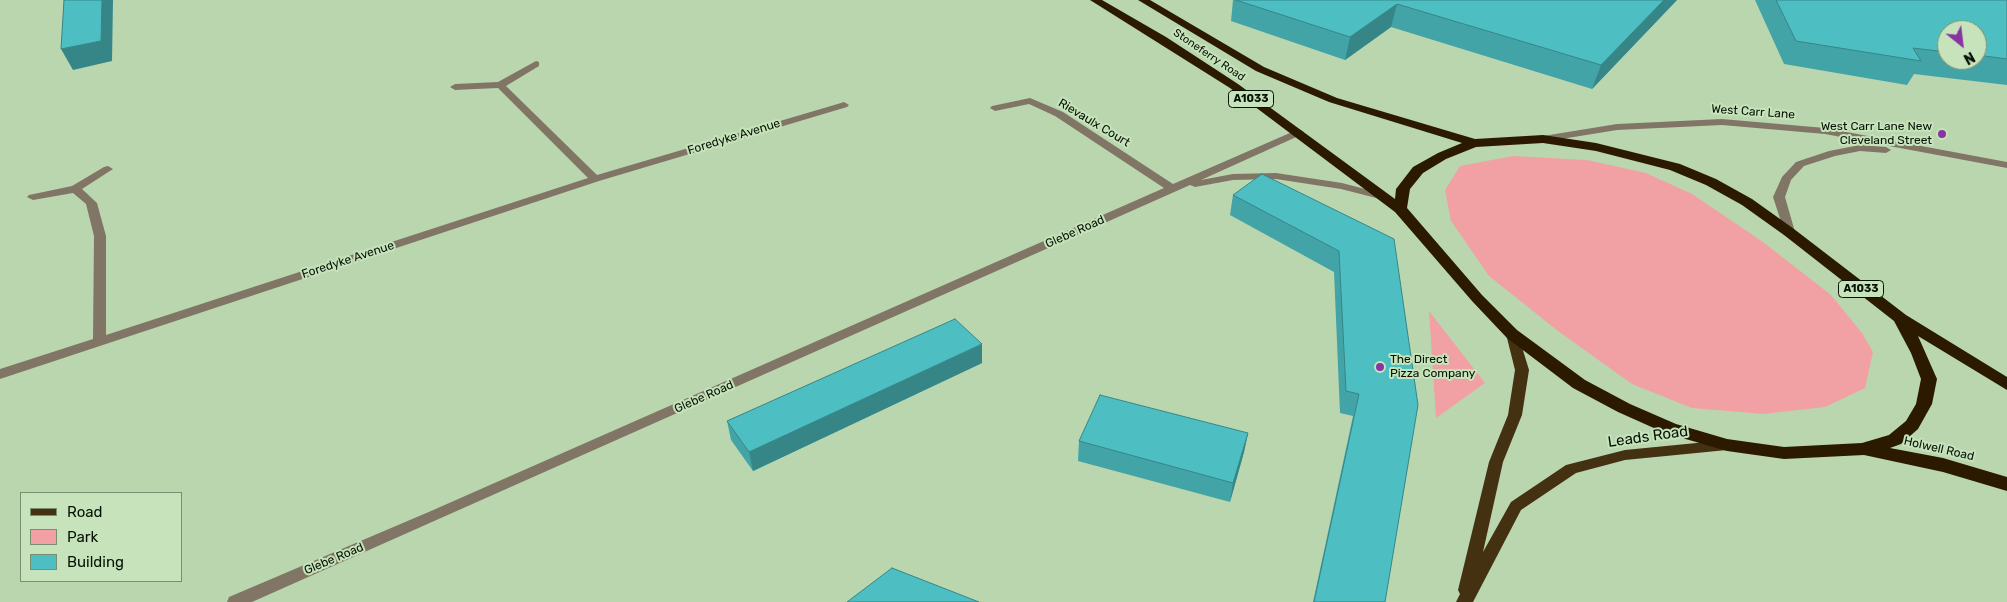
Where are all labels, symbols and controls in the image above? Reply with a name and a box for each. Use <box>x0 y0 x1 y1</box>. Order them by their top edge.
north arrow <box>1937 20 1987 70</box>
street label: Stoneferry Road <box>1171 26 1247 84</box>
text: N <box>1961 48 1978 68</box>
road number: A1033 <box>1228 90 1274 108</box>
street label: Rievaulx Court <box>1055 96 1133 150</box>
street label: West Carr Lane <box>1711 102 1795 122</box>
street label: Foredyke Avenue <box>686 116 782 158</box>
place label: West Carr Lane New Cleveland Street <box>1821 120 1932 148</box>
marker: West Carr Lane New Cleveland Street <box>1936 128 1948 140</box>
street label: Glebe Road <box>1043 213 1107 251</box>
street label: Foredyke Avenue <box>300 238 396 282</box>
road number: A1033 <box>1838 280 1884 298</box>
place label: The Direct Pizza Company <box>1390 353 1475 381</box>
marker: The Direct Pizza Company <box>1374 361 1386 373</box>
street label: Glebe Road <box>672 378 736 416</box>
street label: Leads Road <box>1607 422 1689 452</box>
street label: Holwell Road <box>1902 434 1976 464</box>
legend <box>20 492 182 582</box>
text: Road <box>67 503 103 521</box>
text: Park <box>67 528 98 546</box>
street label: Glebe Road <box>302 540 366 578</box>
text: Building <box>67 553 124 571</box>

